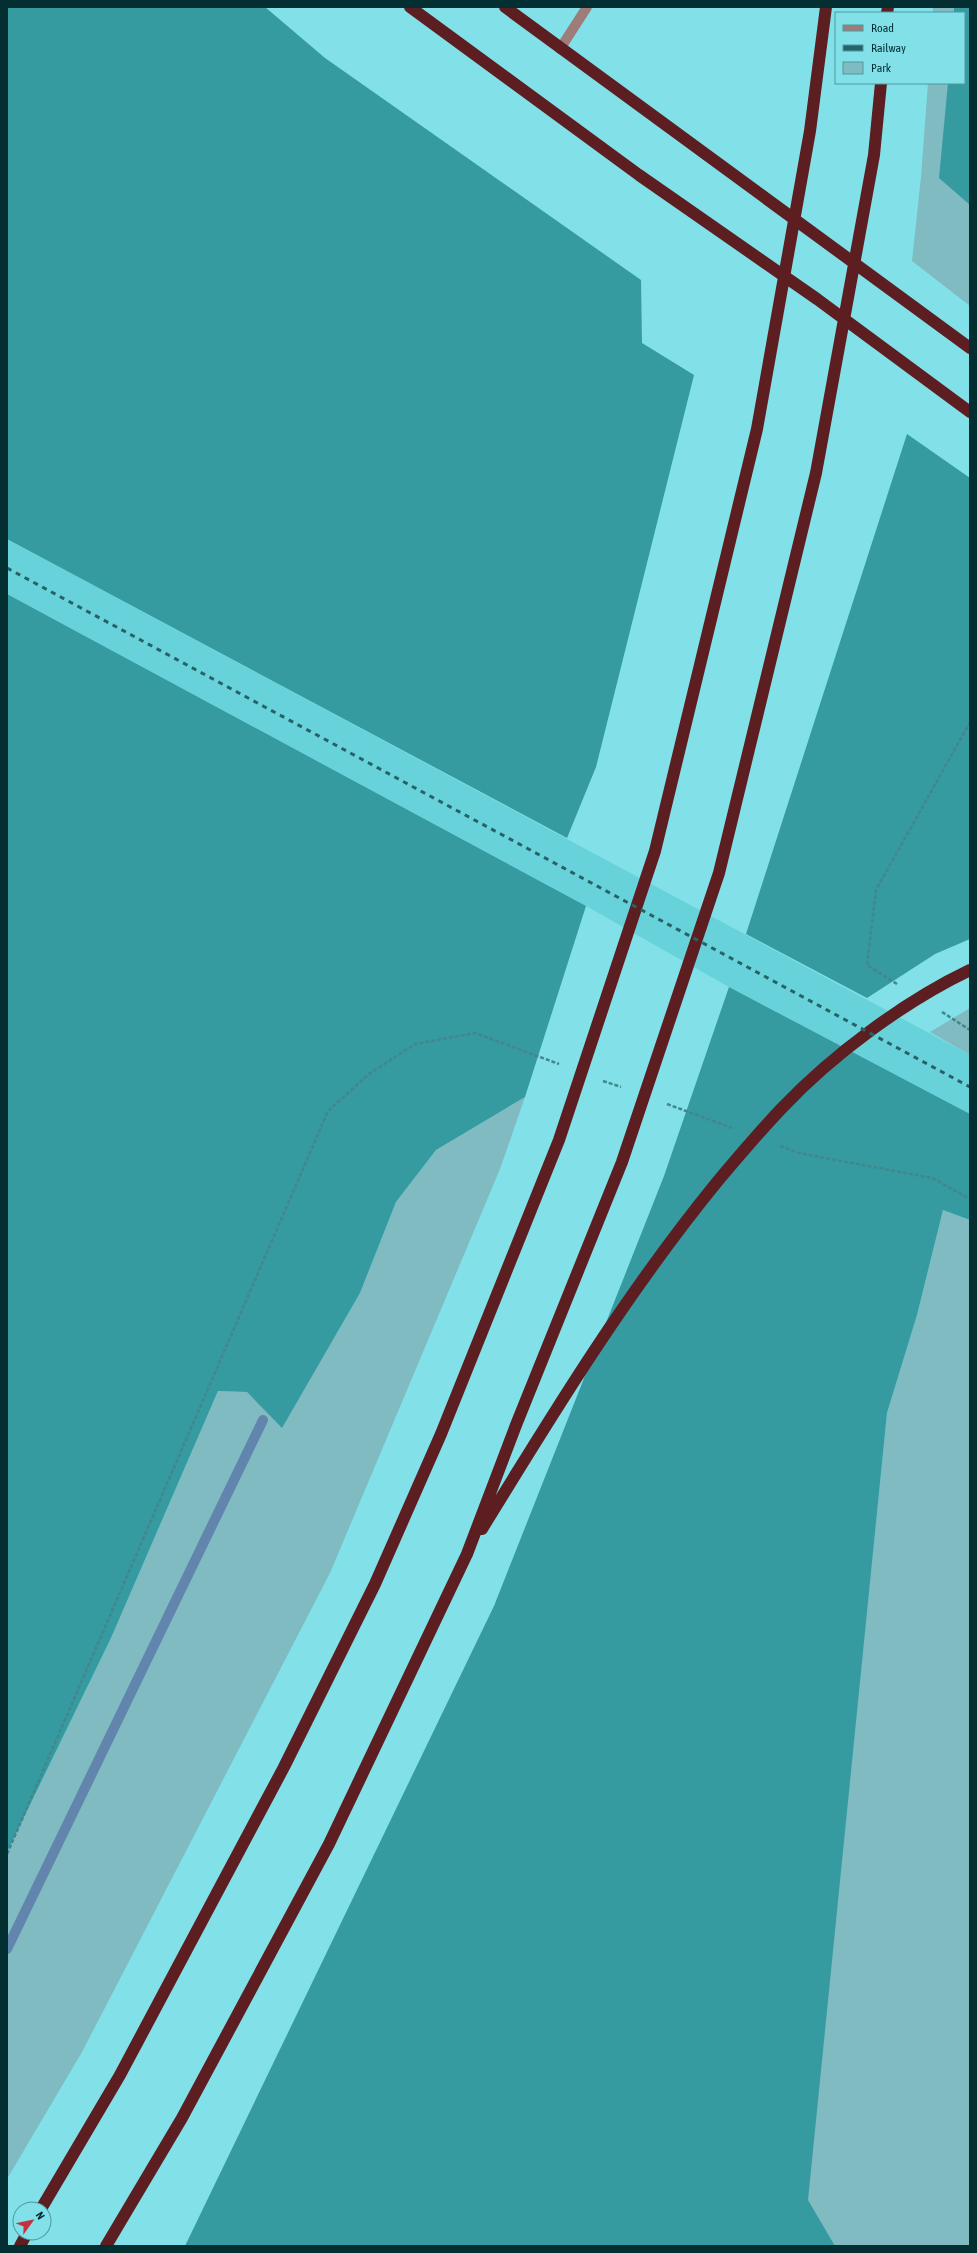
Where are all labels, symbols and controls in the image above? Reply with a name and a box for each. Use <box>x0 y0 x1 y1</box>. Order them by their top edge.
legend <box>835 12 965 84</box>
text: Road <box>871 21 894 35</box>
text: Railway <box>871 41 906 55</box>
text: Park <box>871 61 892 75</box>
north arrow <box>12 2201 52 2241</box>
text: N <box>34 2210 47 2222</box>

